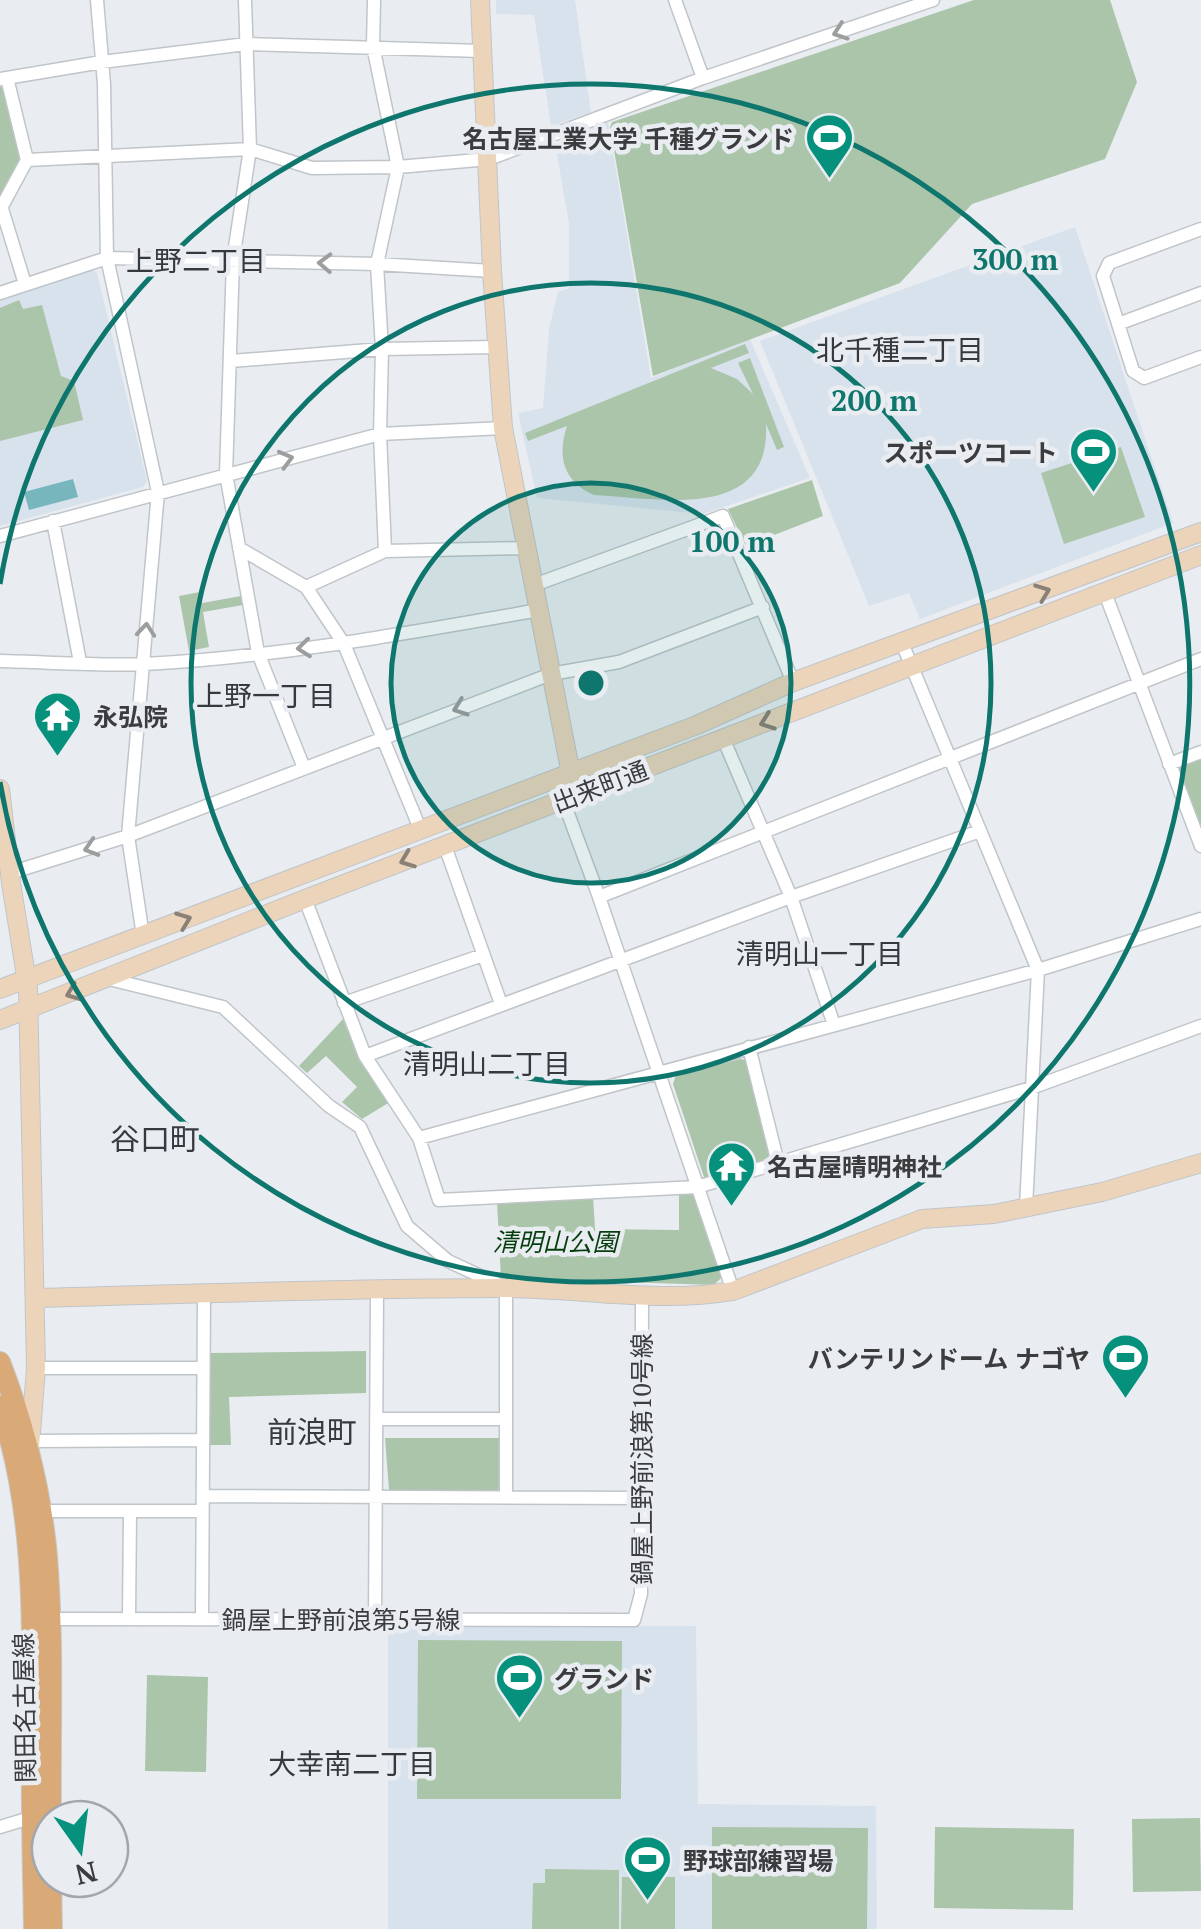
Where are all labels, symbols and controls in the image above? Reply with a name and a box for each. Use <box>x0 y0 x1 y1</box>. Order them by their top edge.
one-way arrow <box>833 20 850 40</box>
sports icon: 名古屋工業大学 千種グランド <box>803 112 855 180</box>
place label: 名古屋工業大学 千種グランド <box>462 122 794 155</box>
text: 300 m <box>972 239 1059 279</box>
district label: 上野二丁目 <box>126 242 266 279</box>
one-way arrow <box>316 252 332 273</box>
district label: 北千種二丁目 <box>816 331 984 368</box>
text: 200 m <box>831 380 918 420</box>
sports icon: スポーツコート <box>1067 426 1119 494</box>
place label: スポーツコート <box>883 436 1058 469</box>
one-way arrow <box>277 449 294 470</box>
text: 100 m <box>689 521 776 561</box>
one-way arrow <box>1033 584 1051 604</box>
one-way arrow <box>134 622 156 638</box>
one-way arrow <box>296 637 312 659</box>
centre of rings <box>573 665 609 701</box>
district label: 上野一丁目 <box>196 677 336 714</box>
temple icon: 永弘院 <box>32 690 84 758</box>
one-way arrow <box>452 696 470 716</box>
place label: 永弘院 <box>93 700 168 733</box>
one-way arrow <box>760 710 777 731</box>
street label: 出来町通 <box>547 753 653 819</box>
one-way arrow <box>83 836 100 857</box>
one-way arrow <box>399 849 417 869</box>
one-way arrow <box>175 912 192 932</box>
district label: 清明山一丁目 <box>736 935 904 972</box>
one-way arrow <box>65 981 83 1001</box>
district label: 清明山二丁目 <box>403 1045 571 1082</box>
district label: 谷口町 <box>110 1119 200 1159</box>
temple icon: 名古屋晴明神社 <box>706 1140 758 1208</box>
place label: 名古屋晴明神社 <box>767 1150 942 1183</box>
park label: 清明山公園 <box>492 1225 620 1258</box>
sports icon: バンテリンドーム ナゴヤ <box>1099 1332 1151 1400</box>
street label: 鍋屋上野前浪第10号線 <box>625 1333 658 1585</box>
place label: バンテリンドーム ナゴヤ <box>808 1342 1090 1375</box>
district label: 前浪町 <box>267 1412 357 1452</box>
street label: 鍋屋上野前浪第5号線 <box>222 1603 460 1636</box>
street label: 関田名古屋線 <box>6 1633 42 1783</box>
sports icon: グランド <box>493 1652 545 1720</box>
place label: グランド <box>554 1662 654 1695</box>
district label: 大幸南二丁目 <box>268 1745 436 1782</box>
north arrow <box>30 1799 130 1899</box>
sports icon: 野球部練習場 <box>622 1834 674 1902</box>
place label: 野球部練習場 <box>683 1844 833 1877</box>
text: N <box>71 1853 101 1894</box>

